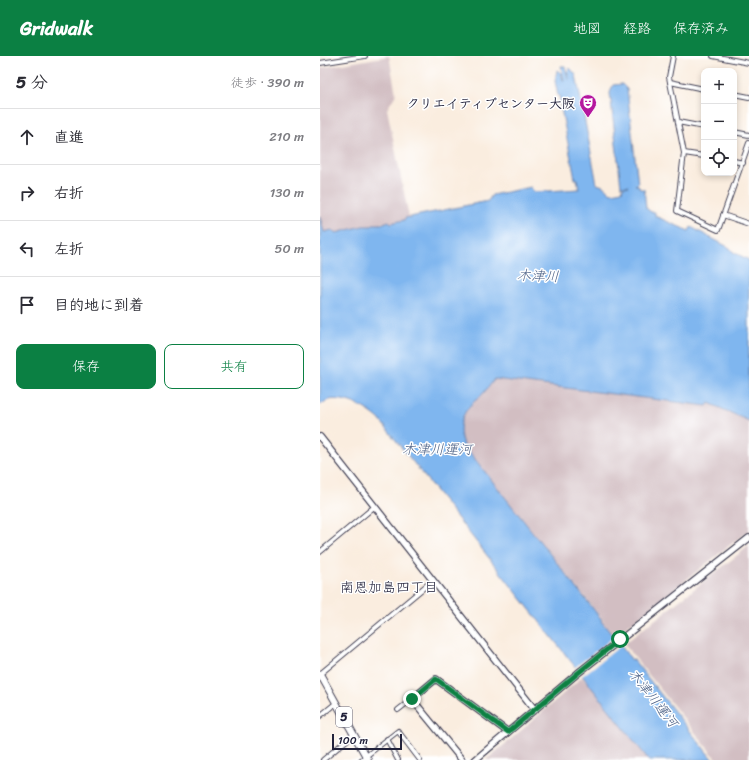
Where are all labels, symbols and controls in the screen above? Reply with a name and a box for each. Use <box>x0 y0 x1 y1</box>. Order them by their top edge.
text: Gridwalk <box>20 12 93 45</box>
text: 地図 <box>573 16 601 41</box>
text: 経路 <box>623 16 651 41</box>
text: 保存済み <box>673 16 729 41</box>
text: 5 分 <box>16 67 48 97</box>
map controls <box>701 68 737 176</box>
button: + <box>701 68 737 104</box>
text: 徒歩 · 390 m <box>231 71 304 94</box>
place label: クリエイティブセンター大阪 <box>407 92 575 115</box>
theatre icon: クリエイティブセンター大阪 <box>578 93 598 118</box>
button: − <box>701 104 737 140</box>
text: 直進 <box>54 124 84 150</box>
text: 210 m <box>269 125 304 148</box>
icon: ahead <box>16 126 38 148</box>
button: locate <box>701 140 737 176</box>
text: 右折 <box>54 180 84 206</box>
text: 130 m <box>270 181 304 204</box>
icon: right <box>16 182 38 204</box>
text: 左折 <box>54 236 84 262</box>
text: 50 m <box>274 237 304 260</box>
icon: left <box>16 238 38 260</box>
water label: 木津川 <box>517 263 559 289</box>
text: 目的地に到着 <box>54 292 144 318</box>
icon: arrive <box>16 294 38 316</box>
button: 保存 <box>16 344 156 389</box>
button: 共有 <box>164 344 304 389</box>
water label: 木津川運河 <box>402 437 474 462</box>
district label: 南恩加島四丁目 <box>340 575 438 600</box>
route start <box>611 630 629 648</box>
water label: 木津川運河 <box>622 663 686 735</box>
route end <box>403 690 421 708</box>
road number: 5 <box>336 707 352 727</box>
text: 100 m <box>338 731 368 750</box>
scale bar <box>332 732 402 751</box>

